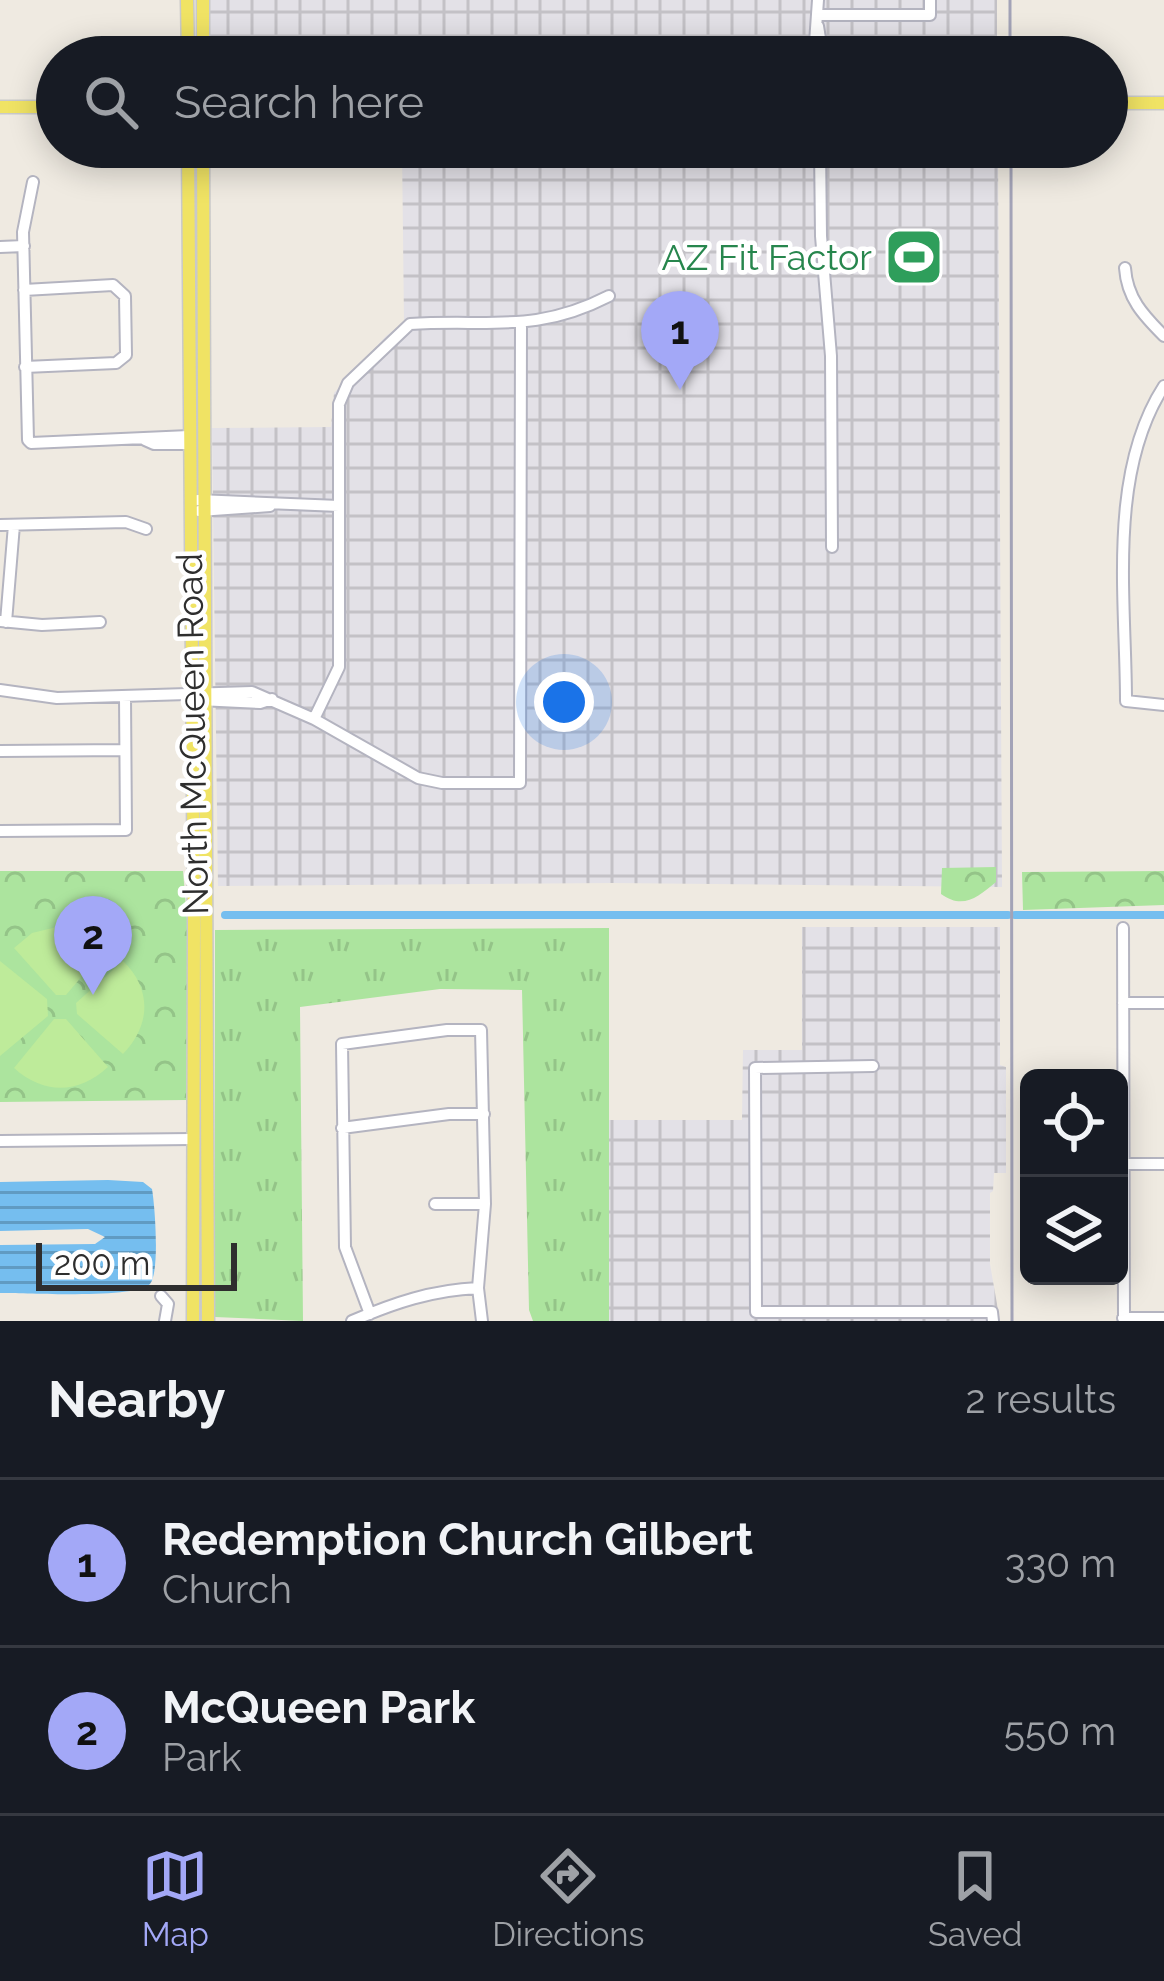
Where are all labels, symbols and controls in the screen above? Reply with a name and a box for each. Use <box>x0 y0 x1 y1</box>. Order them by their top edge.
search box <box>36 36 1128 168</box>
icon: search <box>78 69 144 135</box>
text: Search here <box>174 76 424 129</box>
sports icon: AZ Fit Factor <box>883 226 945 288</box>
place label: AZ Fit Factor <box>662 236 872 278</box>
pin: 1 <box>641 291 719 390</box>
street label: North McQueen Road <box>168 553 216 915</box>
your location <box>534 672 594 732</box>
pin: 2 <box>54 896 132 995</box>
map controls <box>1020 1069 1128 1285</box>
button: locate <box>1020 1069 1128 1177</box>
button: layers <box>1020 1177 1128 1285</box>
scale bar <box>36 1237 237 1290</box>
text: 200 m <box>54 1244 150 1283</box>
text: Nearby <box>48 1369 225 1429</box>
text: 2 results <box>965 1376 1116 1422</box>
text: Redemption Church Gilbert <box>162 1513 753 1566</box>
text: 1 <box>77 1540 97 1586</box>
text: 330 m <box>1005 1540 1116 1586</box>
text: Church <box>162 1566 292 1612</box>
text: McQueen Park <box>162 1681 475 1734</box>
text: 2 <box>76 1708 98 1754</box>
text: 550 m <box>1004 1708 1116 1754</box>
text: Park <box>162 1734 242 1780</box>
tab: Map <box>142 1843 209 1954</box>
tab: Directions <box>492 1843 645 1954</box>
tab: Saved <box>928 1843 1022 1954</box>

